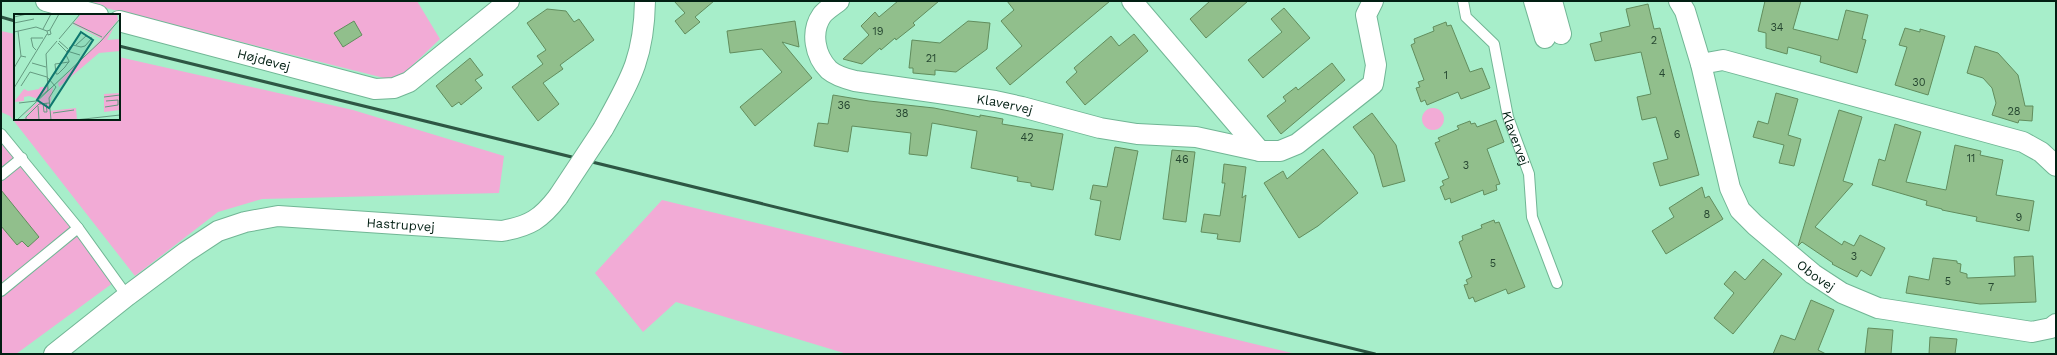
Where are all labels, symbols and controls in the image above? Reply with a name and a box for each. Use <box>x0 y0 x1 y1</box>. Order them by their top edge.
inset map <box>14 14 120 120</box>
house number: 34 <box>1770 21 1784 34</box>
house number: 19 <box>872 25 884 38</box>
house number: 2 <box>1651 34 1657 47</box>
street label: Højdevej <box>236 46 292 74</box>
house number: 21 <box>926 52 936 65</box>
house number: 4 <box>1659 67 1666 80</box>
house number: 1 <box>1444 69 1448 82</box>
house number: 30 <box>1912 76 1926 89</box>
street label: Klavervej <box>976 91 1034 118</box>
house number: 36 <box>837 99 851 112</box>
house number: 28 <box>2007 105 2021 118</box>
house number: 38 <box>895 107 909 120</box>
street label: Klavervej <box>1499 110 1532 168</box>
house number: 6 <box>1674 128 1681 141</box>
house number: 42 <box>1020 131 1034 144</box>
house number: 11 <box>1967 152 1975 165</box>
house number: 46 <box>1175 153 1189 166</box>
house number: 3 <box>1463 159 1469 172</box>
house number: 8 <box>1704 208 1711 221</box>
house number: 9 <box>2016 211 2023 224</box>
street label: Hastrupvej <box>366 215 435 234</box>
house number: 3 <box>1851 250 1857 263</box>
house number: 5 <box>1490 257 1496 270</box>
street label: Obovej <box>1794 257 1838 294</box>
house number: 5 <box>1945 275 1951 288</box>
house number: 7 <box>1988 281 1994 294</box>

